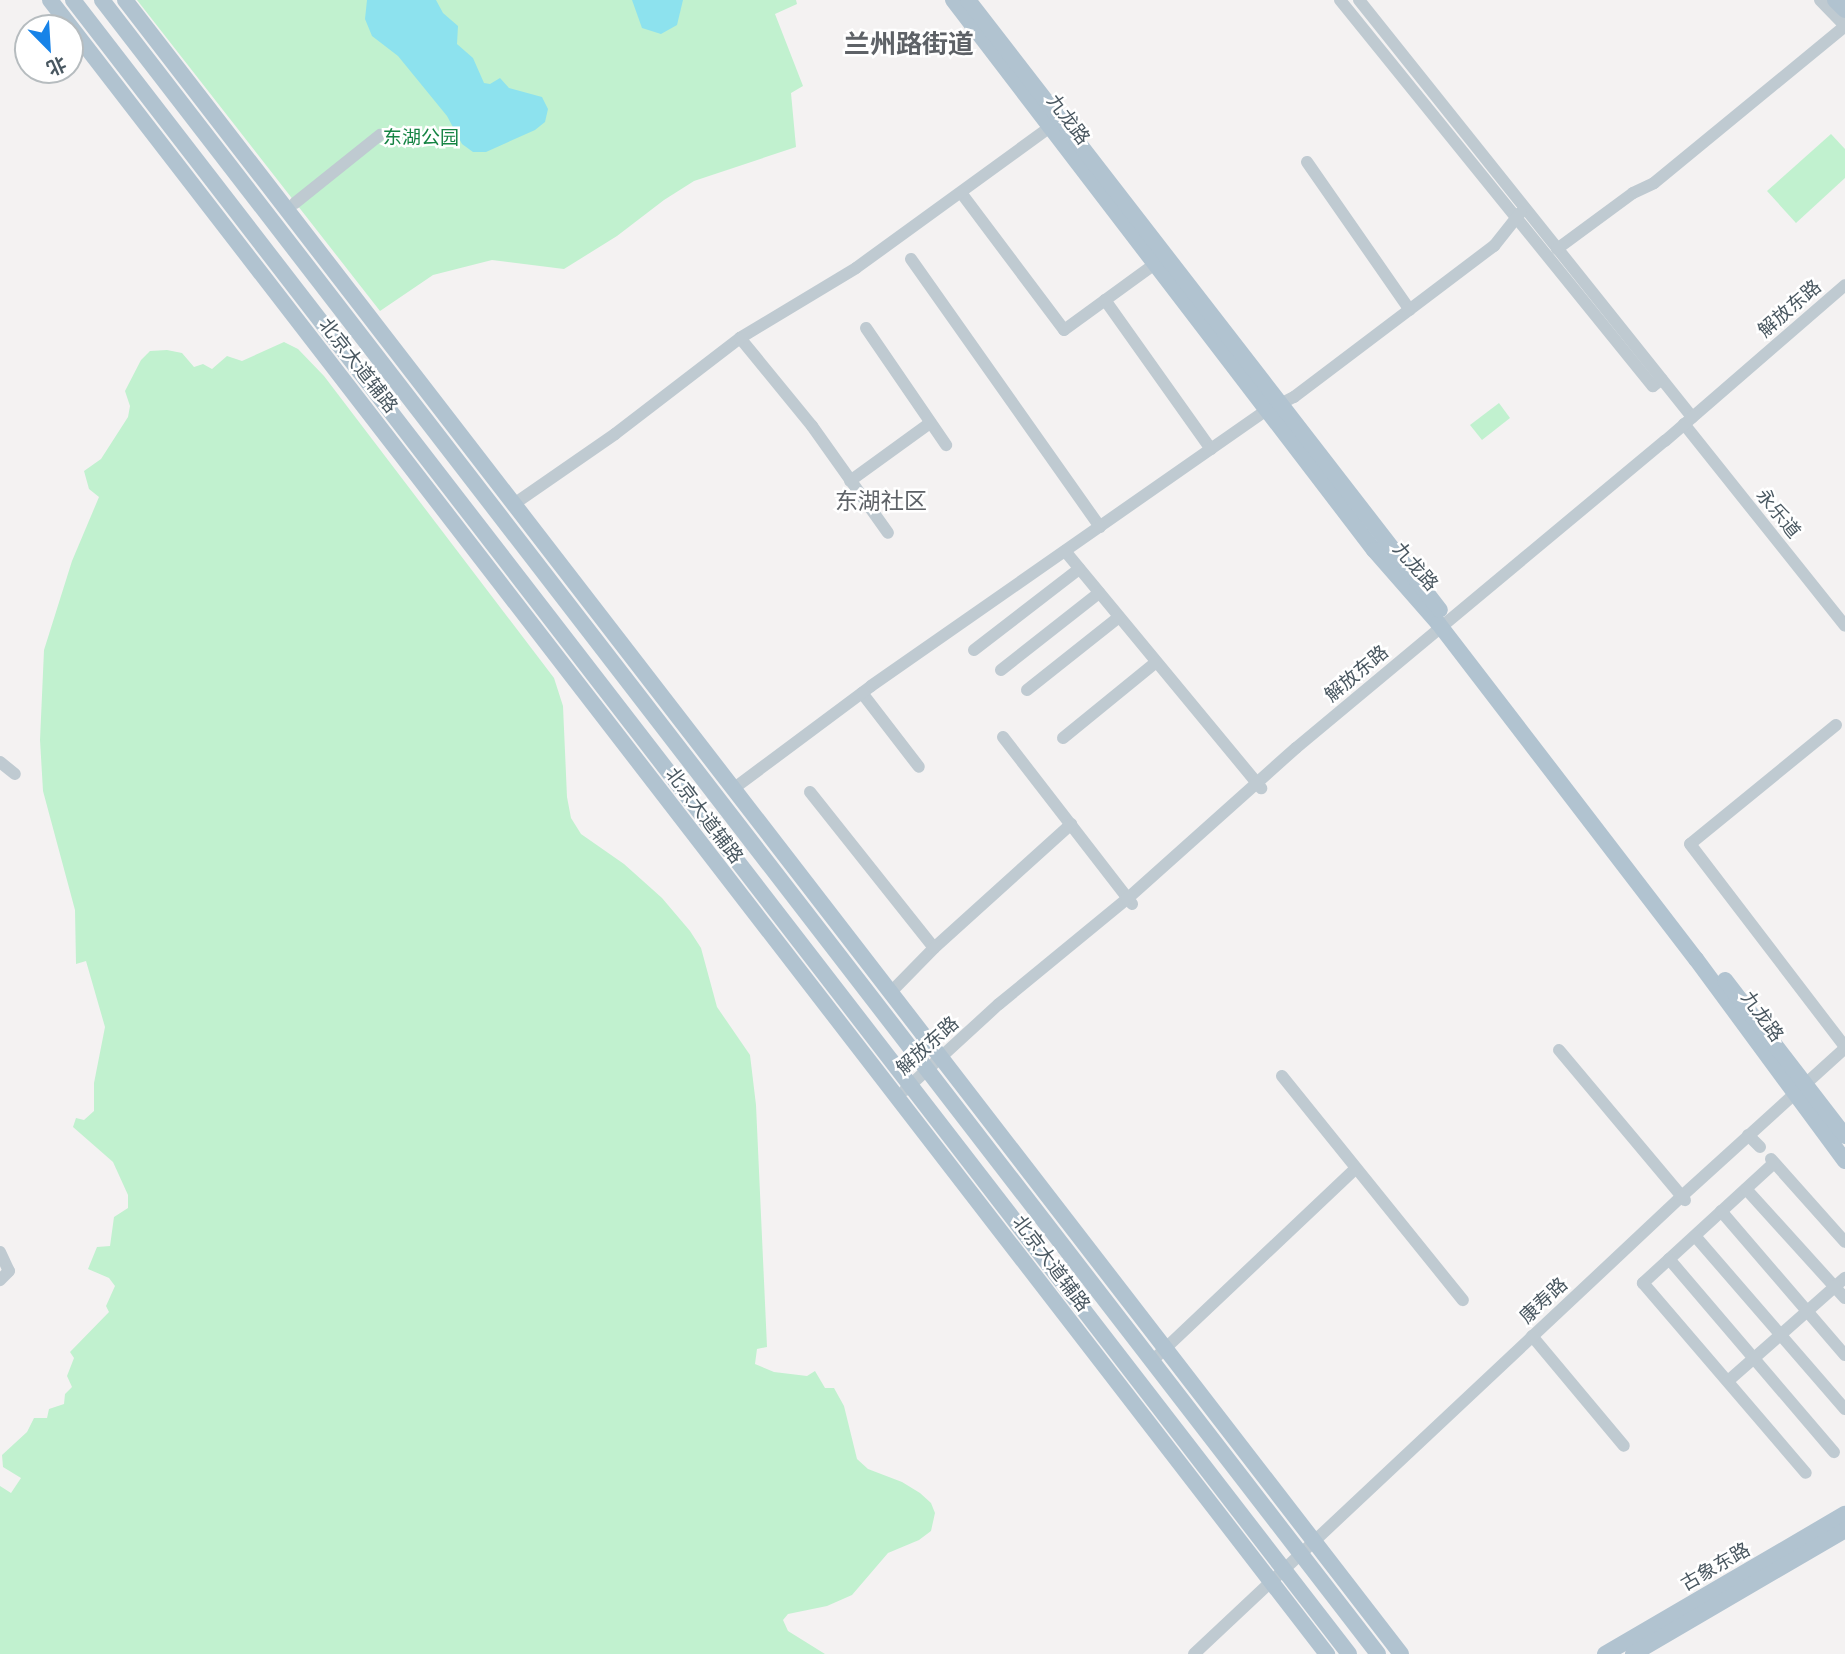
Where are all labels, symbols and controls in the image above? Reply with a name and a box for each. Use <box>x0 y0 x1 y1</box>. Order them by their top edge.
north arrow <box>14 14 84 84</box>
district label: 兰州路街道 <box>844 27 974 59</box>
text: 北 <box>44 52 70 81</box>
street label: 九龙路 <box>1043 89 1095 149</box>
park label: 东湖公园 <box>383 126 459 148</box>
street label: 解放东路 <box>1753 274 1825 342</box>
street label: 北京大道辅路 <box>315 313 403 417</box>
street label: 永乐道 <box>1752 484 1806 542</box>
district label: 东湖社区 <box>835 486 927 514</box>
street label: 九龙路 <box>1389 537 1443 595</box>
street label: 解放东路 <box>1320 640 1392 706</box>
street label: 北京大道辅路 <box>662 763 748 867</box>
street label: 九龙路 <box>1737 986 1789 1046</box>
street label: 解放东路 <box>891 1011 963 1079</box>
street label: 北京大道辅路 <box>1009 1211 1095 1315</box>
street label: 康寿路 <box>1514 1272 1572 1328</box>
street label: 古象东路 <box>1676 1537 1754 1595</box>

